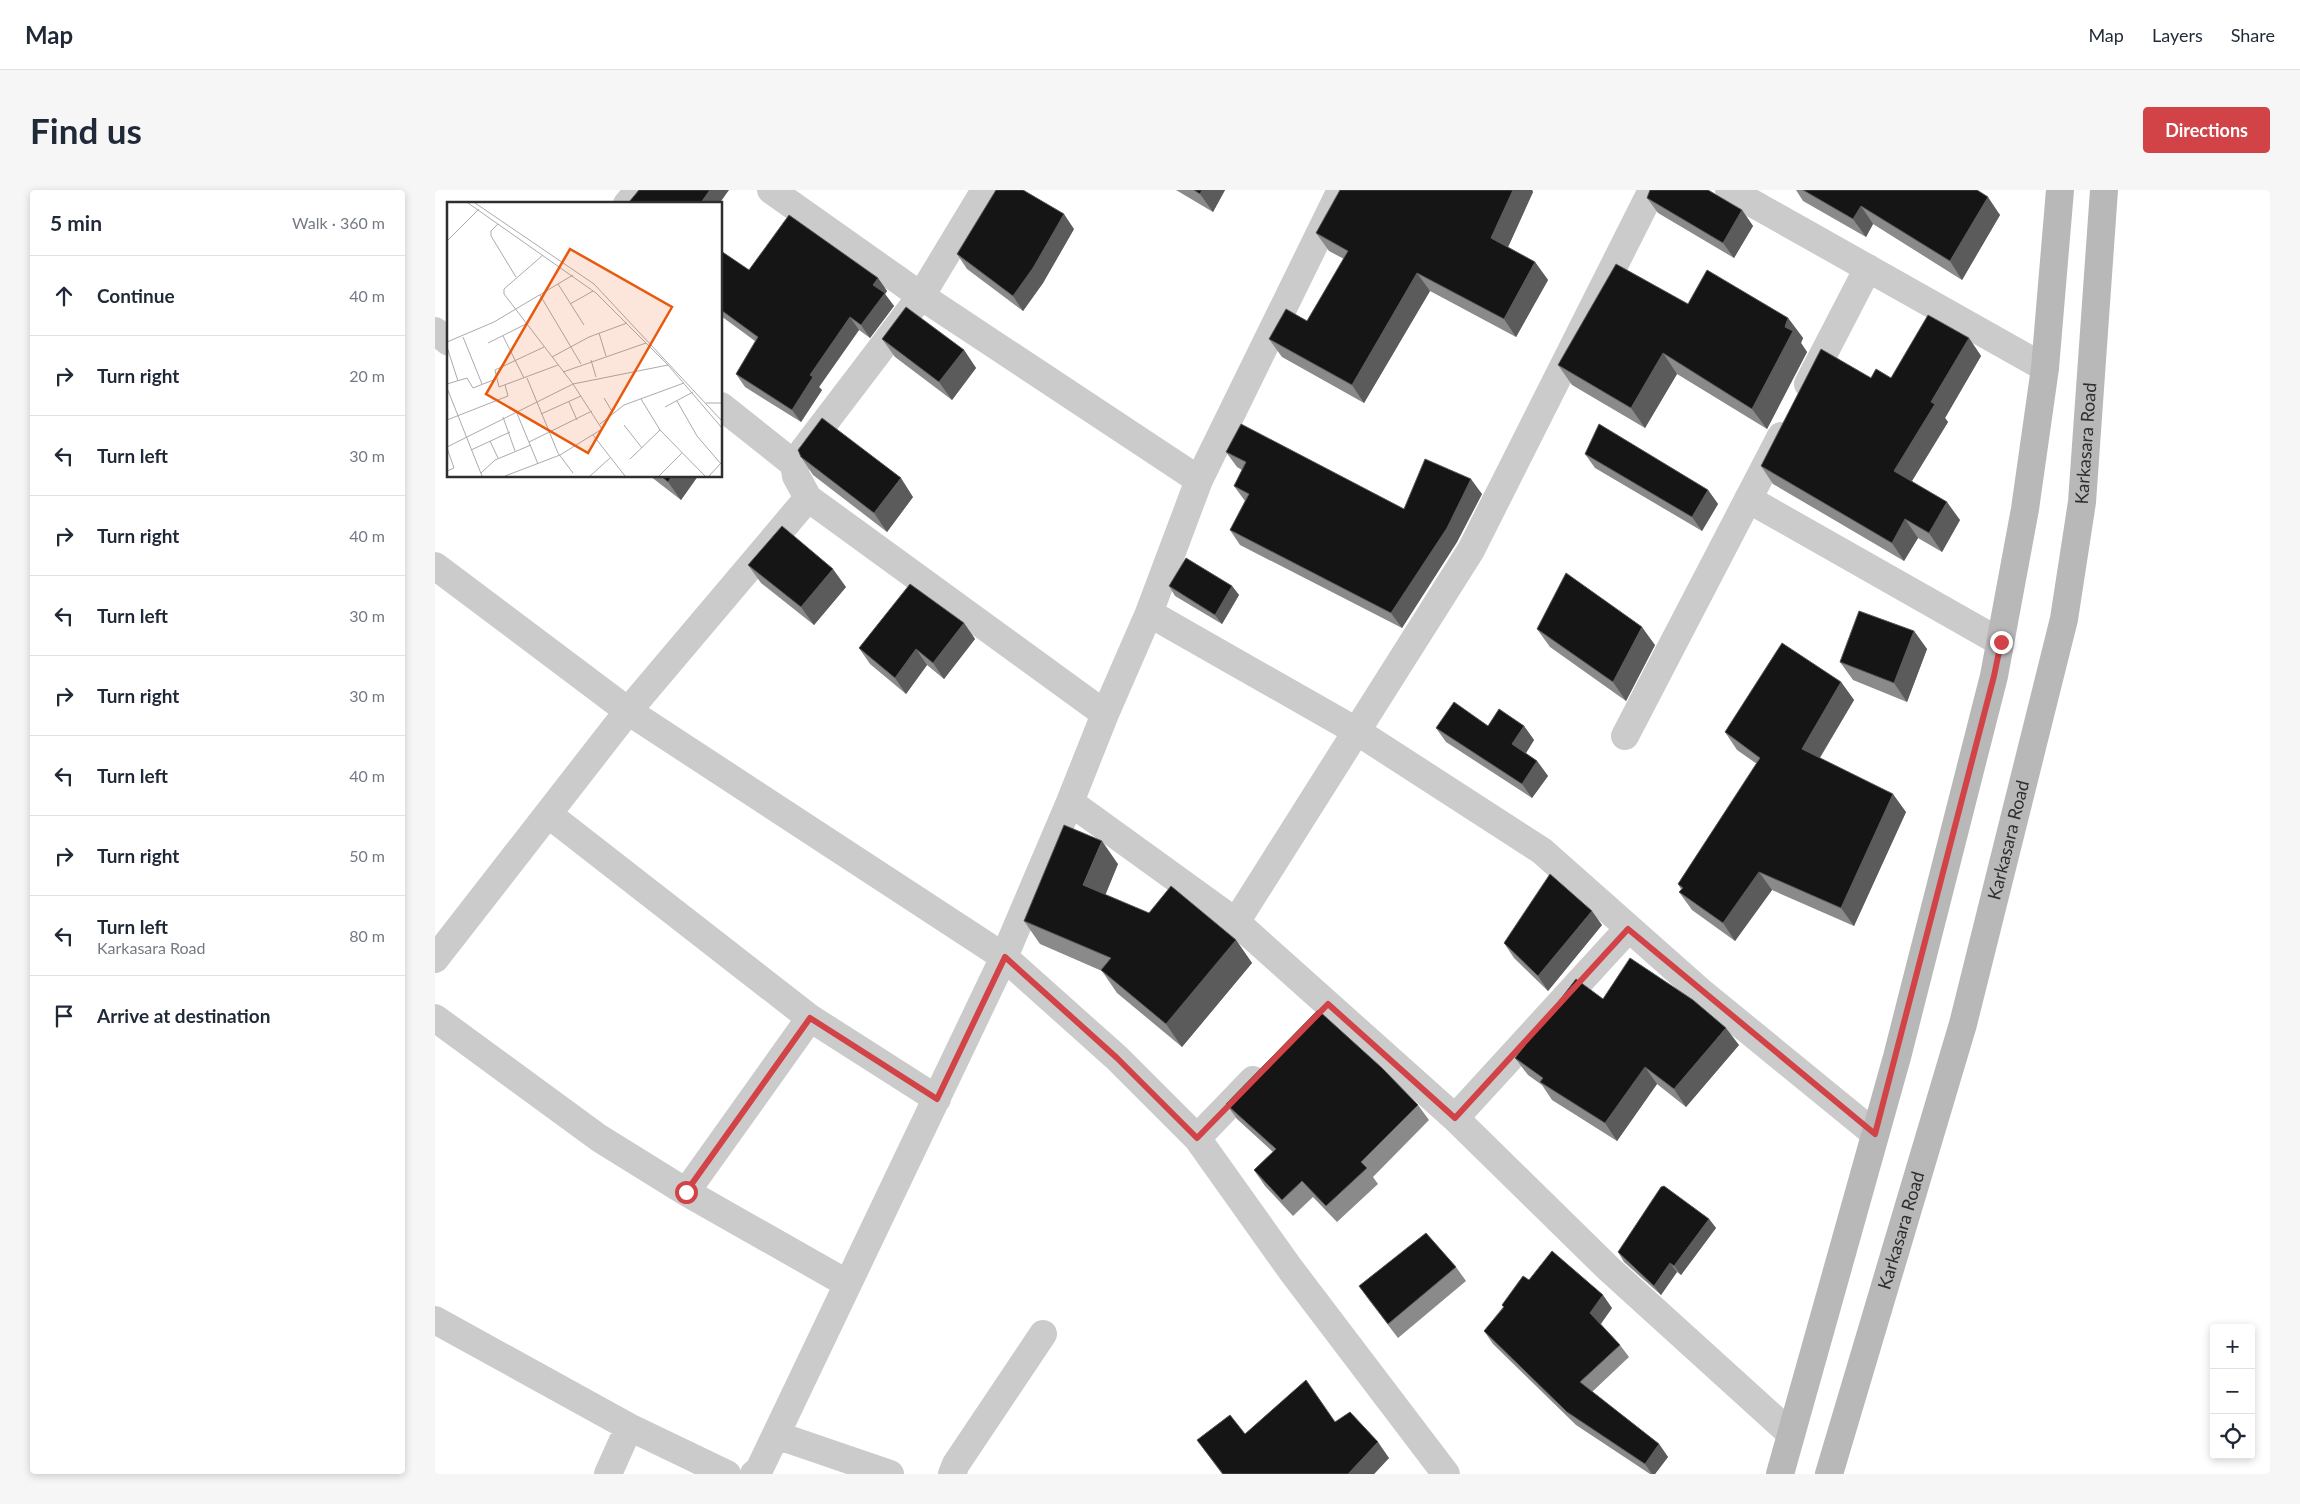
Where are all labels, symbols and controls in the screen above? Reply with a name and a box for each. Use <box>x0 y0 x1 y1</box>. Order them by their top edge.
text: Map <box>25 20 73 49</box>
text: Map <box>2088 24 2124 46</box>
text: Layers <box>2152 24 2203 46</box>
text: Share <box>2231 24 2275 46</box>
button: Directions <box>2143 107 2270 153</box>
text: Find us <box>30 109 142 151</box>
inset map <box>447 202 723 478</box>
text: 5 min <box>50 210 102 235</box>
text: Walk · 360 m <box>292 213 385 232</box>
icon: ahead <box>50 282 78 310</box>
text: Continue <box>97 284 175 307</box>
text: 40 m <box>349 286 385 305</box>
icon: right <box>50 362 78 390</box>
text: Turn right <box>97 364 179 387</box>
text: 20 m <box>349 366 385 385</box>
street label: Karkasara Road <box>2070 382 2100 505</box>
icon: left <box>50 442 78 470</box>
text: Turn left <box>97 444 168 467</box>
text: 30 m <box>349 446 385 465</box>
icon: right <box>50 522 78 550</box>
text: Turn right <box>97 524 179 547</box>
text: 40 m <box>349 526 385 545</box>
icon: left <box>50 602 78 630</box>
text: Turn left <box>97 604 168 627</box>
text: 30 m <box>349 606 385 625</box>
route end <box>1990 631 2013 654</box>
icon: right <box>50 682 78 710</box>
text: Turn right <box>97 684 179 707</box>
text: 30 m <box>349 686 385 705</box>
icon: left <box>50 762 78 790</box>
text: Turn left <box>97 764 168 787</box>
text: 40 m <box>349 766 385 785</box>
street label: Karkasara Road <box>1982 778 2033 902</box>
icon: right <box>50 842 78 870</box>
text: Turn right <box>97 844 179 867</box>
text: 50 m <box>349 846 385 865</box>
text: Turn left <box>97 915 168 938</box>
icon: left <box>50 922 78 950</box>
text: 80 m <box>349 926 385 945</box>
text: Karkasara Road <box>97 938 206 957</box>
icon: arrive <box>50 1002 78 1030</box>
text: Arrive at destination <box>97 1004 270 1027</box>
street label: Karkasara Road <box>1873 1169 1929 1292</box>
route start <box>675 1181 698 1204</box>
map controls <box>2210 1324 2255 1459</box>
button: + <box>2210 1324 2255 1369</box>
button: − <box>2210 1369 2255 1414</box>
button: locate <box>2210 1414 2255 1459</box>

